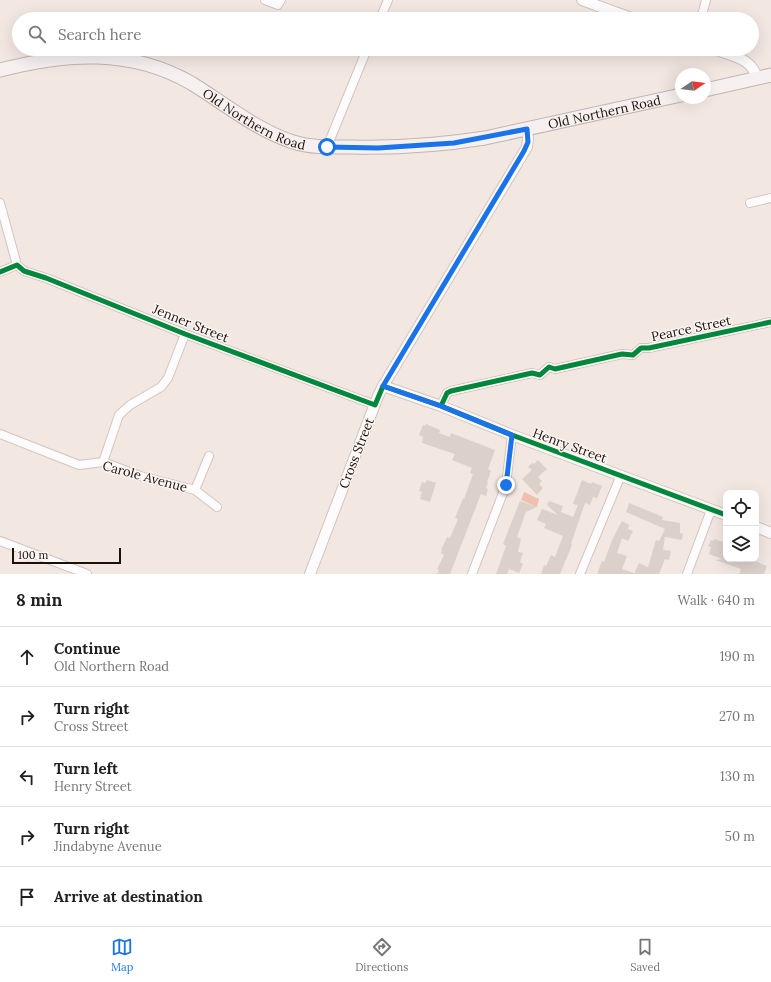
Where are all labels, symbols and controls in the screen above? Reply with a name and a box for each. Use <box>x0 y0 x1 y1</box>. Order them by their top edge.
search box <box>12 12 759 56</box>
icon: search <box>26 23 48 45</box>
text: Search here <box>58 25 141 44</box>
north arrow <box>675 68 711 104</box>
street label: Old Northern Road <box>199 85 307 154</box>
street label: Old Northern Road <box>546 92 663 133</box>
route start <box>318 138 336 156</box>
street label: Jenner Street <box>149 300 231 346</box>
street label: Pearce Street <box>650 312 733 345</box>
street label: Cross Street <box>335 415 378 491</box>
street label: Henry Street <box>530 424 609 467</box>
street label: Carole Avenue <box>101 457 189 496</box>
route end <box>497 476 515 494</box>
map controls <box>723 490 759 562</box>
button: locate <box>723 490 759 526</box>
button: layers <box>723 526 759 562</box>
scale bar <box>12 546 121 565</box>
text: 100 m <box>18 548 48 562</box>
text: 8 min <box>16 589 62 611</box>
text: Walk · 640 m <box>678 592 755 609</box>
text: Continue <box>54 639 120 658</box>
icon: ahead <box>16 646 38 668</box>
text: 190 m <box>720 648 755 665</box>
text: Old Northern Road <box>54 658 169 675</box>
text: Turn right <box>54 699 130 718</box>
icon: right <box>16 706 38 728</box>
text: 270 m <box>719 708 755 725</box>
text: Cross Street <box>54 718 129 735</box>
text: Turn left <box>54 759 118 778</box>
icon: left <box>16 766 38 788</box>
text: 130 m <box>720 768 755 785</box>
text: Henry Street <box>54 778 132 795</box>
text: Turn right <box>54 819 130 838</box>
icon: right <box>16 826 38 848</box>
text: 50 m <box>725 828 755 845</box>
text: Jindabyne Avenue <box>54 838 162 855</box>
icon: arrive <box>16 886 38 908</box>
text: Arrive at destination <box>54 887 203 906</box>
tab: Map <box>111 936 133 974</box>
tab: Directions <box>355 936 408 974</box>
tab: Saved <box>630 936 660 974</box>

